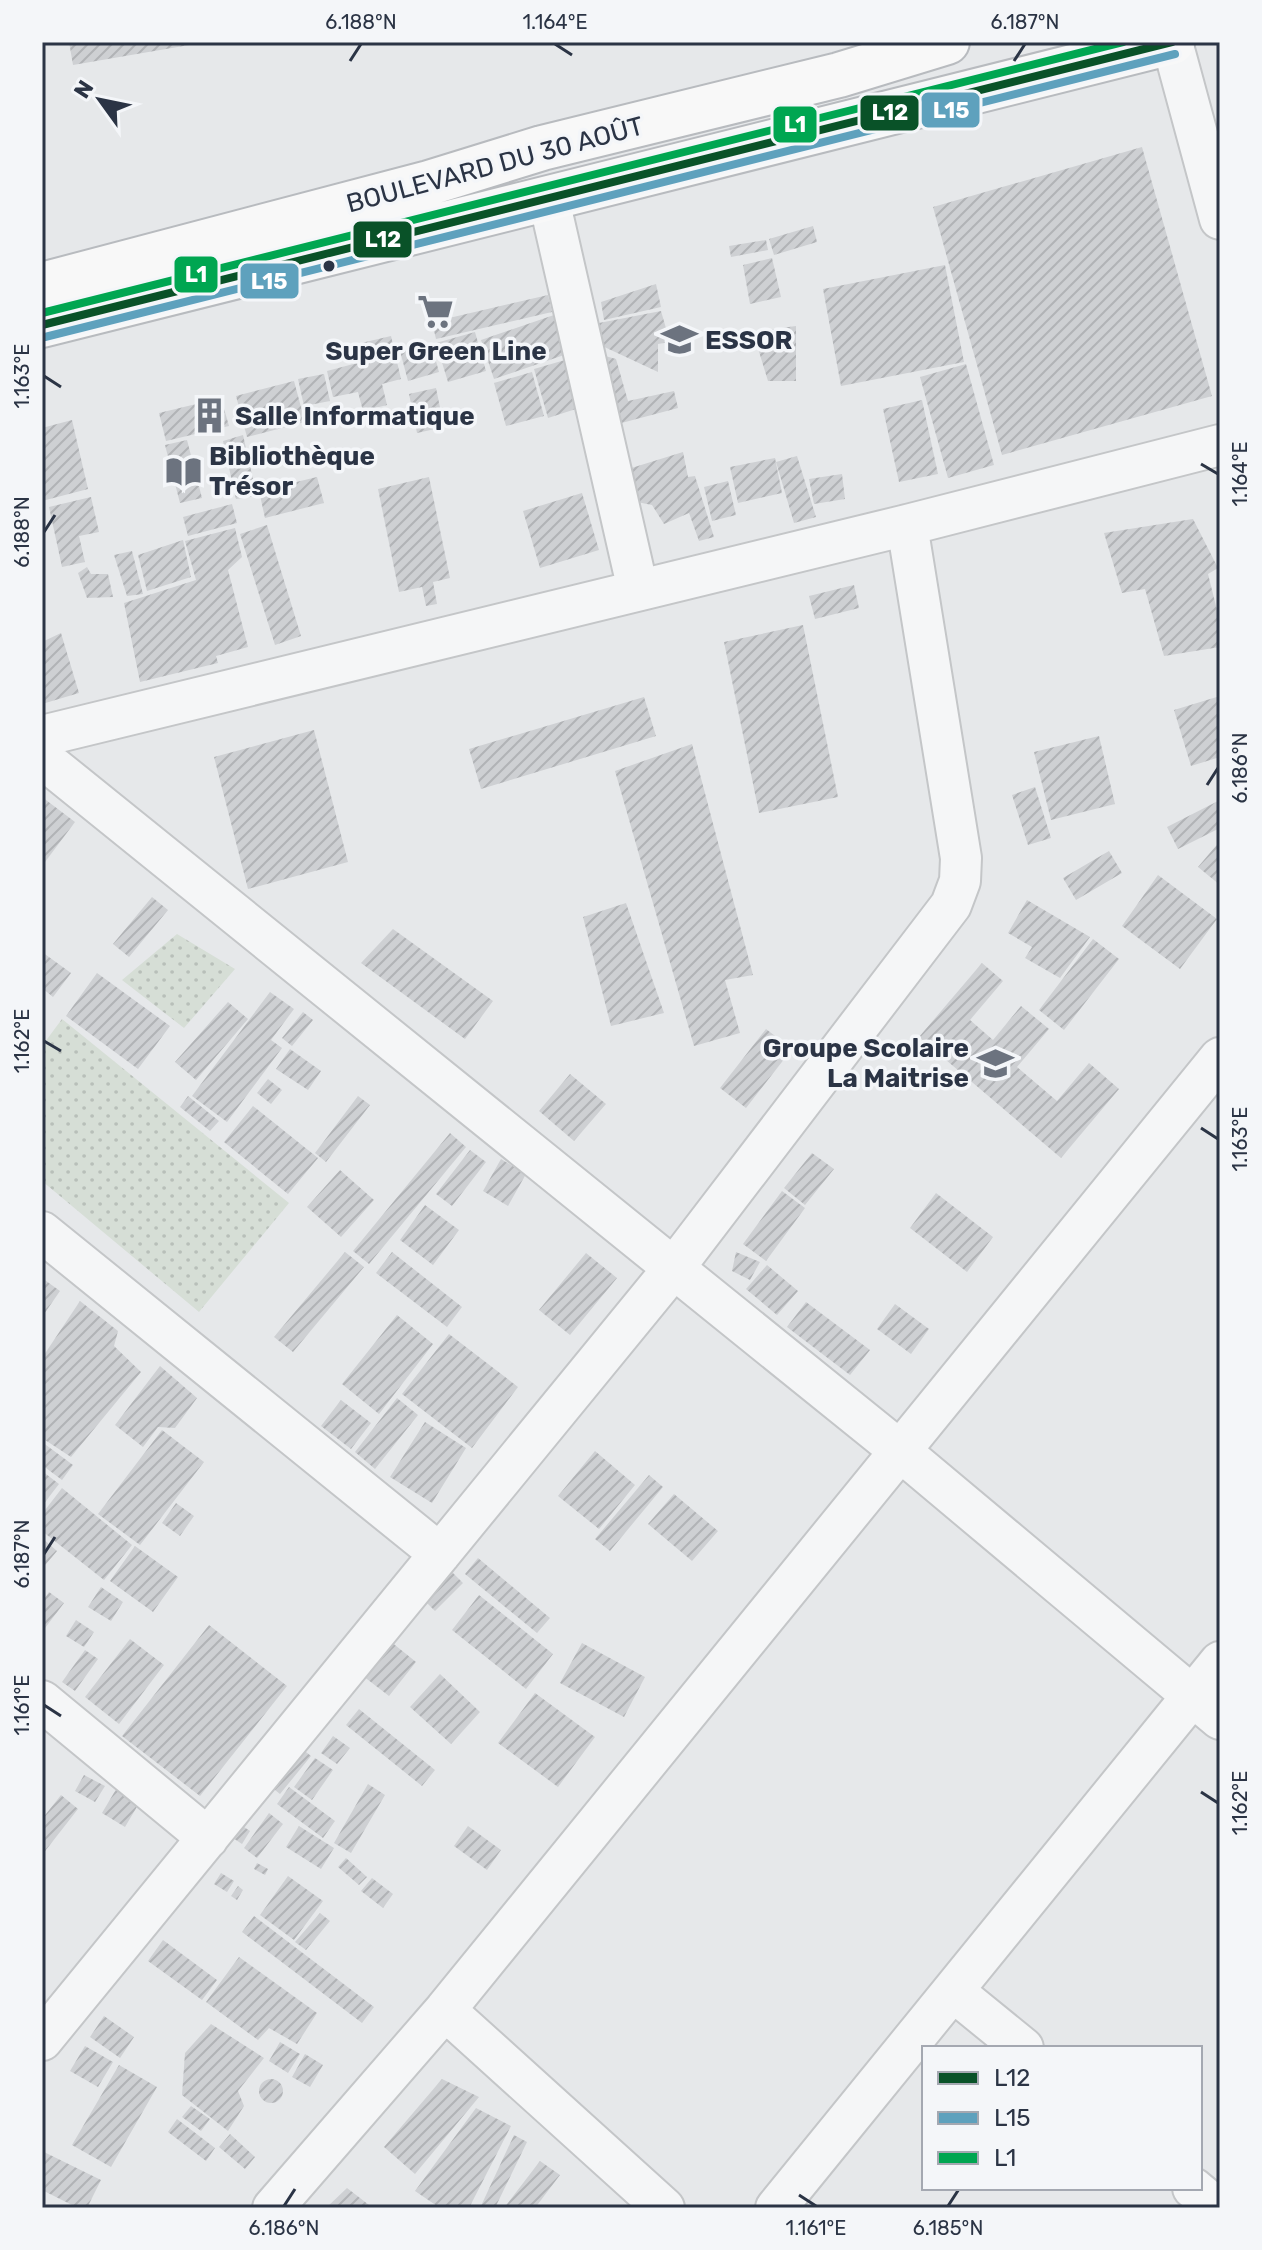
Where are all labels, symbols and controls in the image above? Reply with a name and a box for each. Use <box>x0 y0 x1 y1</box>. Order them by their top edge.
text: 6.188°N <box>325 10 397 34</box>
text: 1.164°E <box>522 10 588 34</box>
text: 6.187°N <box>991 10 1059 34</box>
north arrow <box>60 60 140 140</box>
text: N <box>68 75 99 103</box>
line badge: L15 <box>920 91 981 129</box>
line badge: L12 <box>859 94 920 132</box>
text: L15 <box>933 97 969 124</box>
text: L12 <box>872 99 908 126</box>
line badge: L1 <box>772 105 818 144</box>
street label: BOULEVARD DU 30 AOÛT <box>343 110 647 220</box>
text: L1 <box>784 111 806 138</box>
line badge: L12 <box>352 220 413 259</box>
text: L12 <box>365 226 401 253</box>
line badge: L1 <box>173 255 219 294</box>
unlabelled marker <box>321 258 337 274</box>
text: L1 <box>185 261 207 288</box>
line badge: L15 <box>239 262 300 300</box>
text: L15 <box>251 268 287 295</box>
supermarket icon: Super Green Line <box>417 293 455 331</box>
school or university icon: ESSOR <box>660 321 698 359</box>
place label: ESSOR <box>705 325 793 356</box>
place label: Super Green Line <box>325 336 547 367</box>
text: 1.163°E <box>10 344 34 408</box>
building icon: Salle Informatique <box>190 397 228 435</box>
place label: Salle Informatique <box>235 401 475 432</box>
place label: Bibliothèque Trésor <box>209 441 375 502</box>
text: 1.164°E <box>1228 441 1252 507</box>
library icon: Bibliothèque Trésor <box>164 452 202 490</box>
text: 6.188°N <box>10 496 34 568</box>
text: 6.186°N <box>1228 733 1252 803</box>
text: 1.162°E <box>10 1009 34 1073</box>
place label: Groupe Scolaire La Maitrise <box>763 1033 969 1094</box>
school or university icon: Groupe Scolaire La Maitrise <box>976 1044 1014 1082</box>
text: 1.163°E <box>1228 1107 1252 1171</box>
text: 6.187°N <box>10 1520 34 1588</box>
text: 1.161°E <box>10 1675 34 1735</box>
text: 1.162°E <box>1228 1771 1252 1835</box>
legend <box>922 2046 1202 2190</box>
text: L12 <box>994 2064 1030 2092</box>
text: L15 <box>994 2104 1030 2132</box>
text: L1 <box>994 2144 1016 2172</box>
text: 6.186°N <box>249 2216 319 2240</box>
text: 1.161°E <box>786 2216 846 2240</box>
text: 6.185°N <box>913 2216 983 2240</box>

